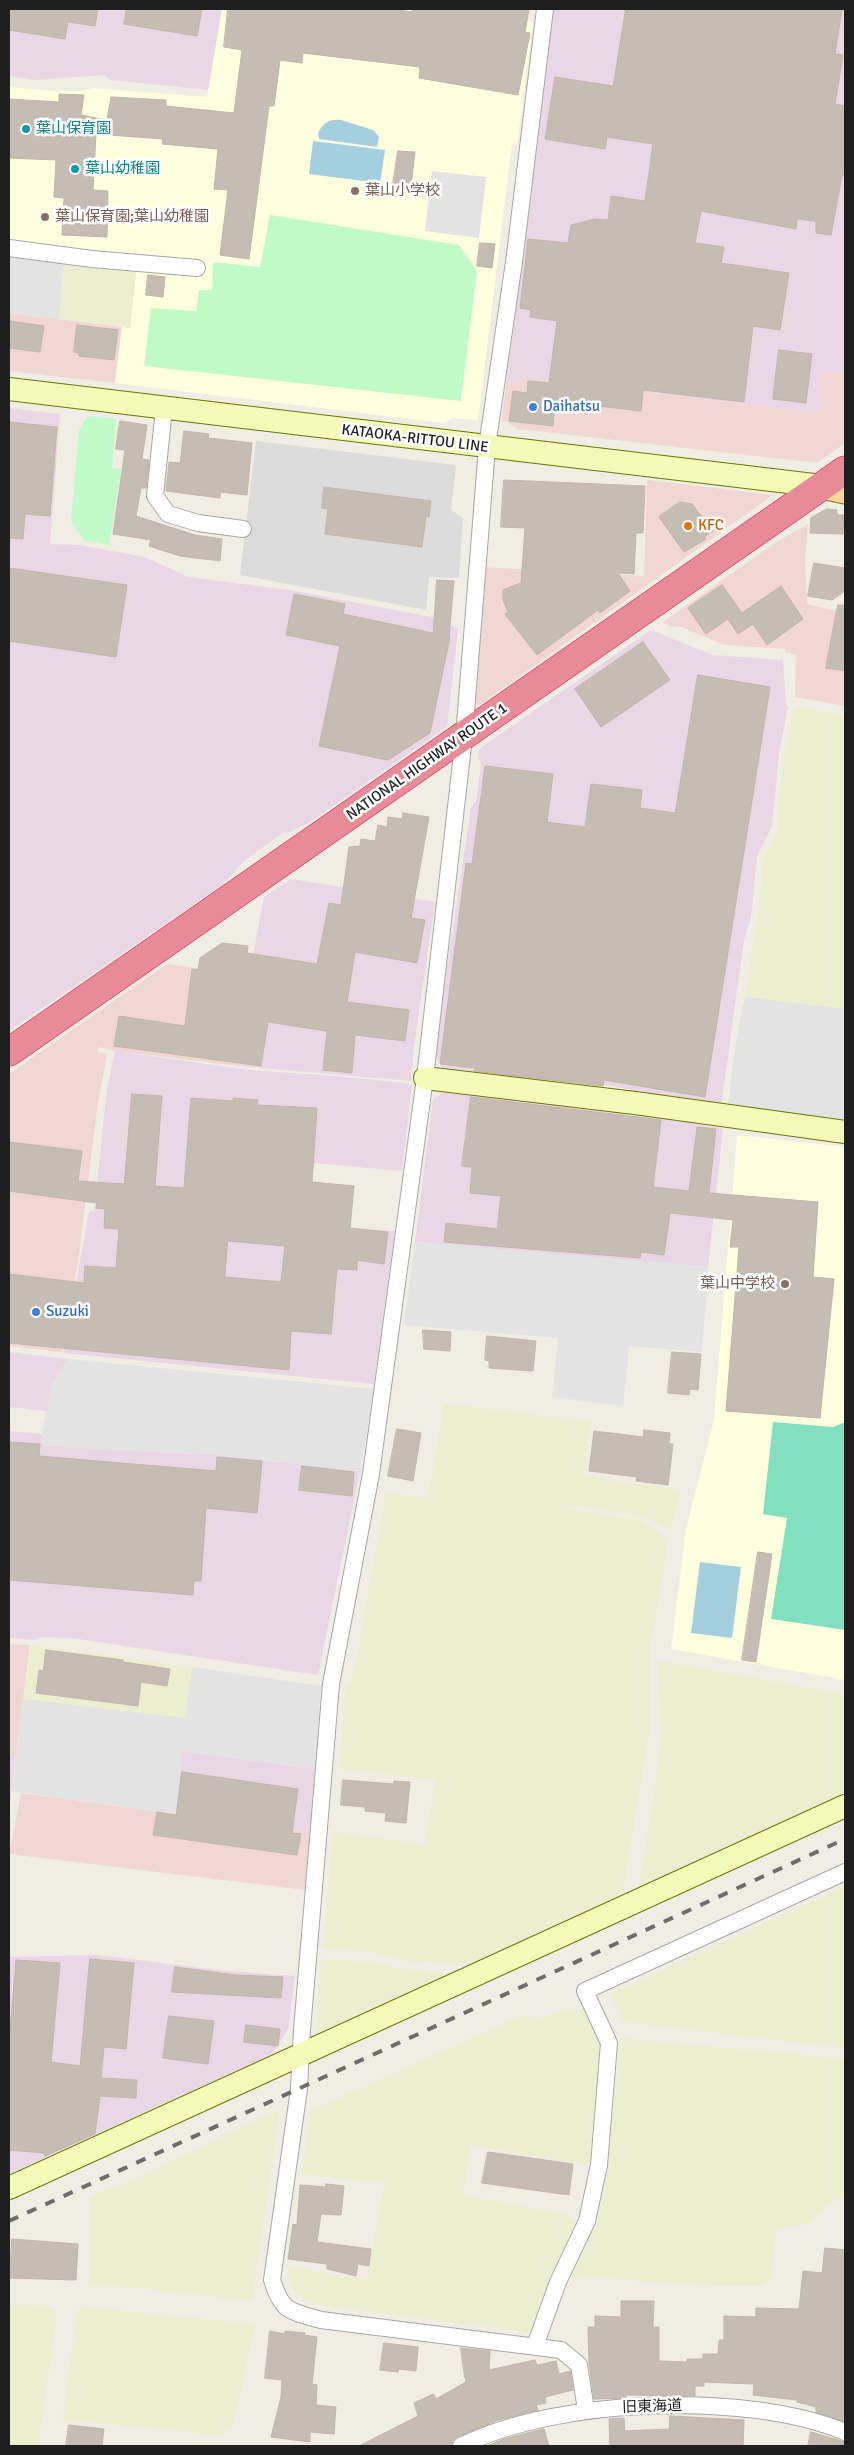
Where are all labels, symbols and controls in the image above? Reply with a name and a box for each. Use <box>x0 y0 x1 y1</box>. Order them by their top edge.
place label: 葉山保育園 <box>36 120 111 138</box>
marker: 葉山保育園 <box>20 123 32 135</box>
place label: 葉山幼稚園 <box>85 160 160 178</box>
marker: 葉山幼稚園 <box>69 163 81 175</box>
place label: 葉山小学校 <box>365 182 440 200</box>
marker: 葉山小学校 <box>349 185 361 197</box>
place label: 葉山保育園;葉山幼稚園 <box>55 208 209 226</box>
marker: 葉山保育園;葉山幼稚園 <box>39 211 51 223</box>
place label: Daihatsu <box>543 398 600 416</box>
marker: Daihatsu <box>527 401 539 413</box>
street label: KATAOKA-RITTOU LINE <box>340 421 490 457</box>
place label: KFC <box>698 517 724 535</box>
marker: KFC <box>682 520 694 532</box>
street label: NATIONAL HIGHWAY ROUTE 1 <box>343 699 511 825</box>
place label: 葉山中学校 <box>700 1275 775 1293</box>
marker: 葉山中学校 <box>779 1278 791 1290</box>
place label: Suzuki <box>46 1303 89 1321</box>
marker: Suzuki <box>30 1306 42 1318</box>
street label: 旧東海道 <box>622 2397 682 2417</box>

